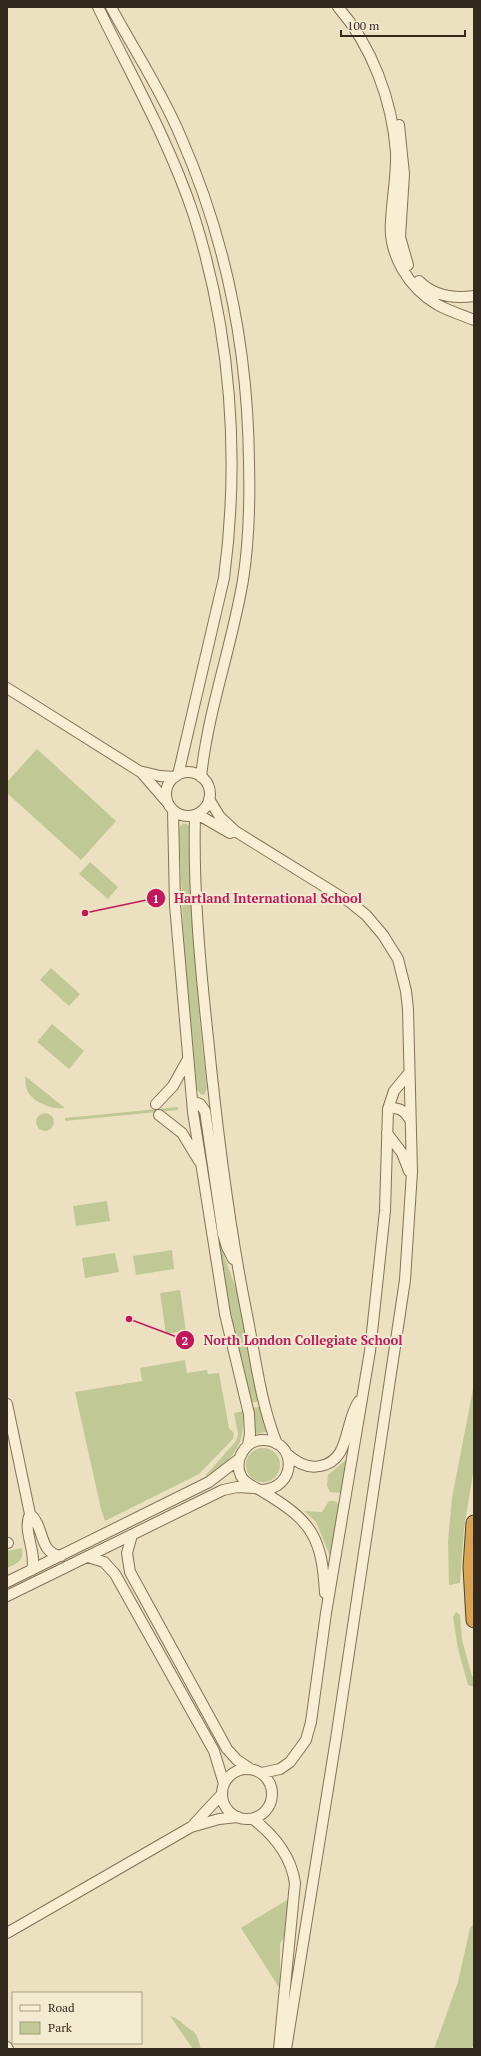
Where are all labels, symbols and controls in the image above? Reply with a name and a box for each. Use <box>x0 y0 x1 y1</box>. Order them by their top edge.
scale bar <box>341 12 465 38</box>
text: 100 m <box>347 18 380 33</box>
callout: Hartland International School <box>146 886 370 911</box>
text: Hartland International School <box>174 889 362 907</box>
text: 1 <box>153 891 159 906</box>
callout: North London Collegiate School <box>175 1328 410 1353</box>
text: North London Collegiate School <box>204 1331 403 1349</box>
text: 2 <box>182 1333 189 1348</box>
legend <box>12 1992 142 2044</box>
text: Road <box>48 2000 75 2015</box>
text: Park <box>48 2020 73 2035</box>

